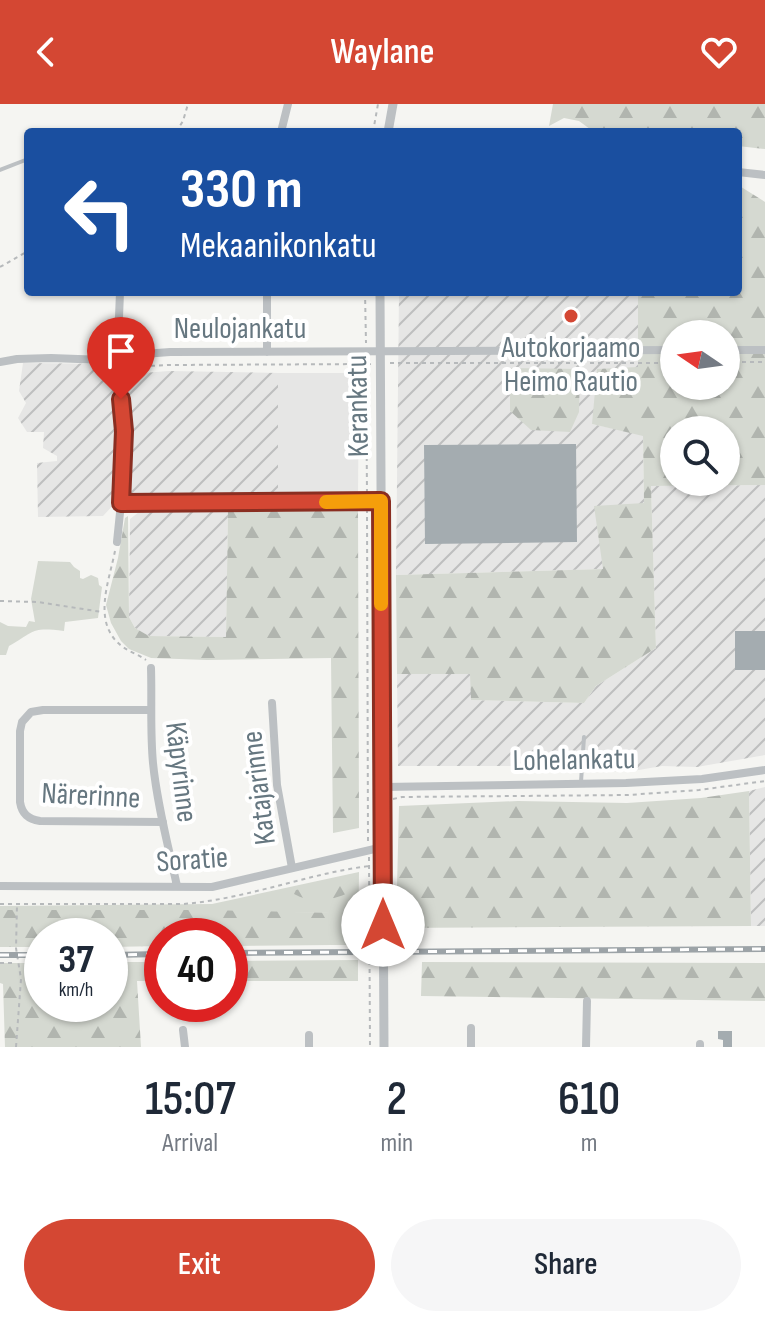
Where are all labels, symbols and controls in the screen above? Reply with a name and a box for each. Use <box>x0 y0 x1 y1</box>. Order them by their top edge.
icon: back <box>24 30 68 74</box>
icon: heart <box>697 30 741 74</box>
text: Waylane <box>330 31 435 74</box>
text: 330 m <box>180 157 303 224</box>
icon: left <box>48 160 152 264</box>
text: Mekaanikonkatu <box>180 225 377 268</box>
marker: Autokorjaamo Heimo Rautio <box>562 307 580 325</box>
street label: Neulojankatu <box>174 311 306 347</box>
pin <box>87 317 155 399</box>
north arrow <box>660 320 740 400</box>
map controls <box>660 320 740 496</box>
icon: arrive <box>99 329 143 373</box>
place label: Autokorjaamo Heimo Rautio <box>501 330 640 400</box>
street label: Kerankatu <box>339 355 377 457</box>
button: search <box>660 416 740 496</box>
street label: Käpyrinne <box>157 720 205 824</box>
street label: Katajarinne <box>234 729 284 847</box>
street label: Lohelankatu <box>512 741 636 779</box>
street label: Närerinne <box>41 775 141 817</box>
street label: Soratie <box>155 840 229 880</box>
position arrow <box>341 883 425 967</box>
speed limit sign: 40 <box>144 918 248 1022</box>
text: 37 <box>58 936 94 984</box>
text: km/h <box>59 978 93 1002</box>
text: 15:07 <box>145 1071 236 1128</box>
text: 2 <box>387 1071 407 1128</box>
text: 610 <box>558 1071 620 1128</box>
text: Arrival <box>162 1128 218 1159</box>
text: min <box>380 1128 413 1159</box>
text: m <box>581 1128 597 1159</box>
button: Exit <box>24 1219 375 1311</box>
button: Share <box>391 1219 741 1311</box>

